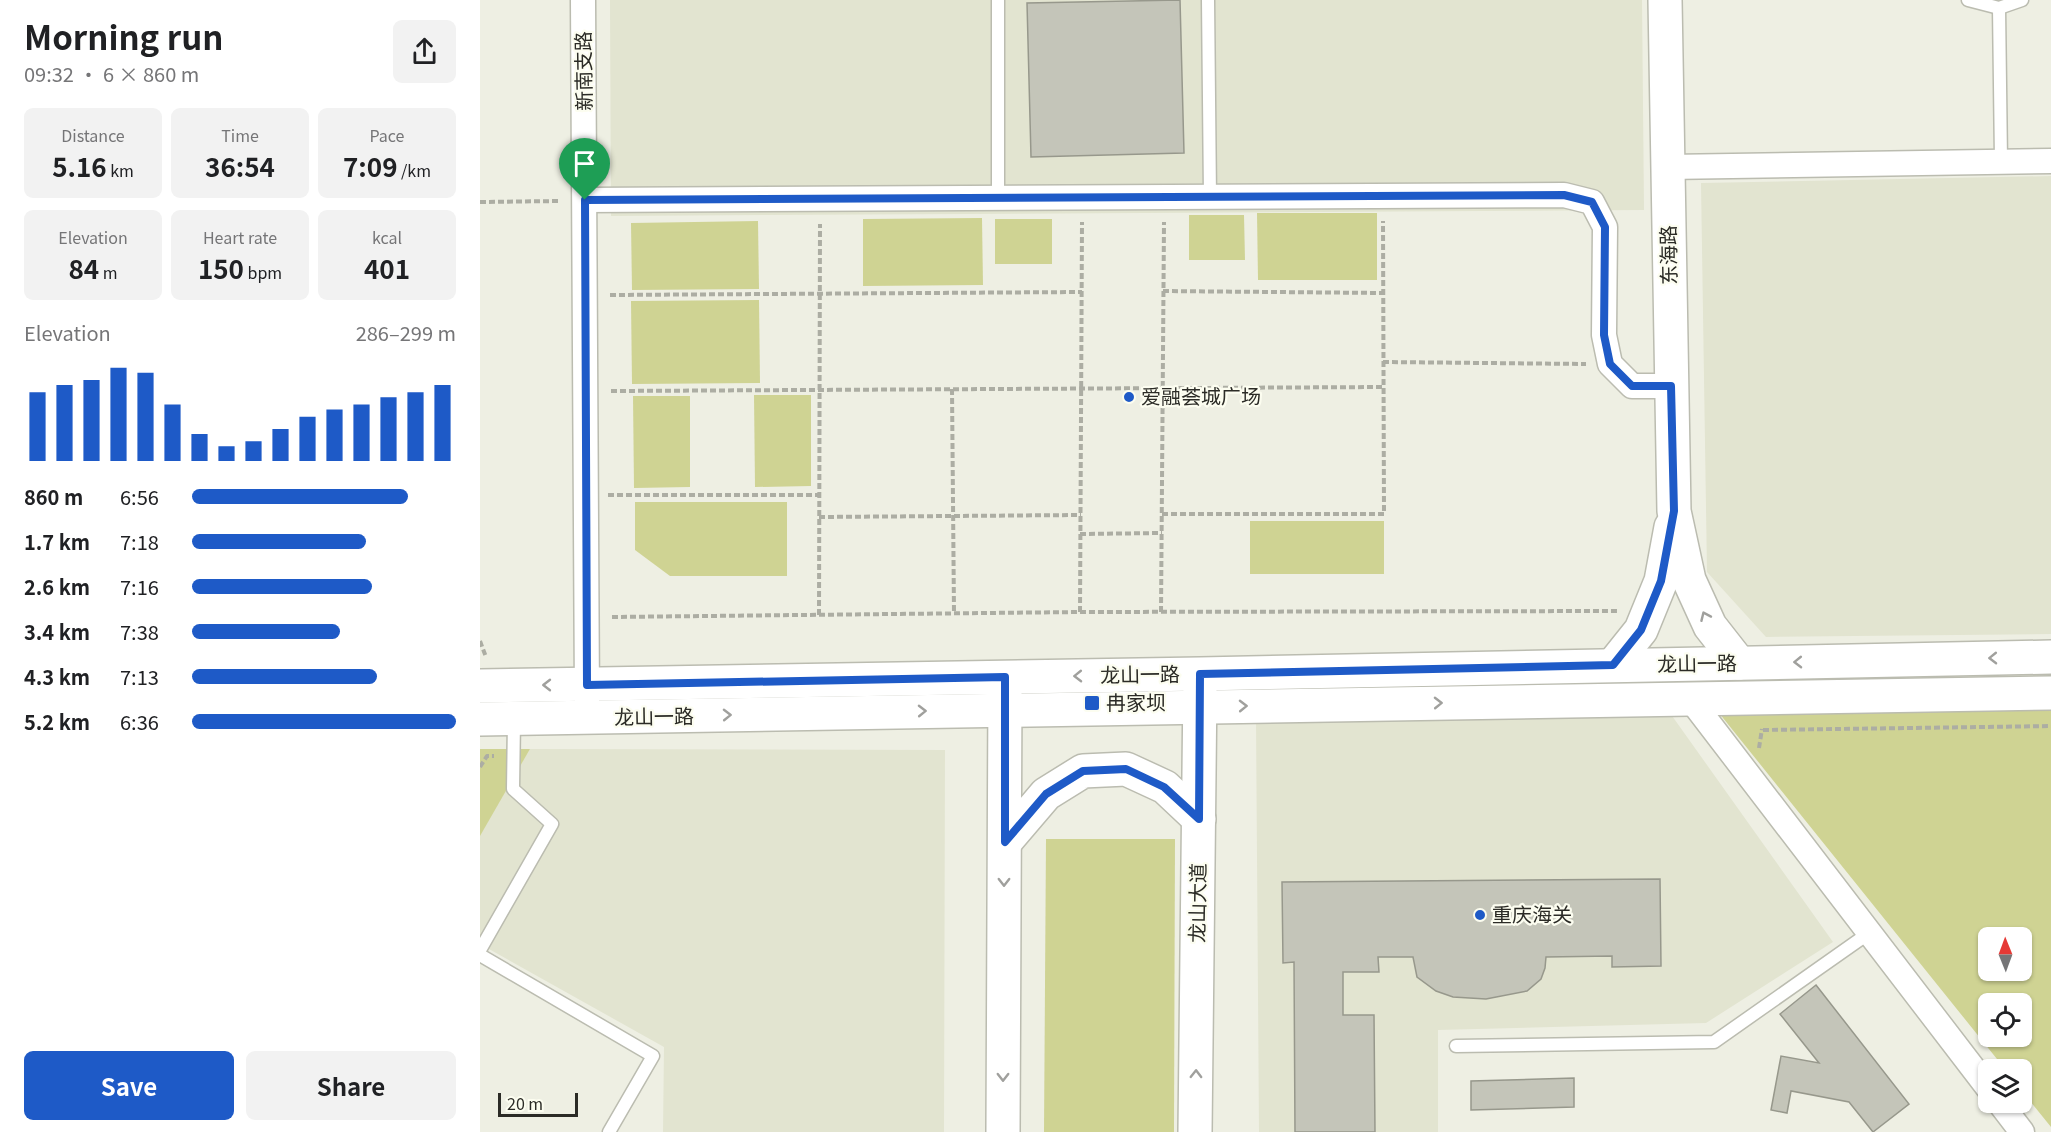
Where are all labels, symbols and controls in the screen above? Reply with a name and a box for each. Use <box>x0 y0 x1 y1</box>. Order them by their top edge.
text: Morning run <box>24 12 223 60</box>
button: share <box>393 20 456 83</box>
street label: 新南支路 <box>567 31 598 111</box>
text: 09:32 · 6 × 860 m <box>24 59 199 88</box>
text: Distance <box>61 123 125 147</box>
text: Time <box>221 123 259 147</box>
text: Pace <box>370 123 404 147</box>
pin <box>559 138 610 200</box>
text: 5.16 <box>52 147 107 184</box>
text: 36:54 <box>205 147 275 184</box>
text: 7:09 <box>343 147 397 184</box>
icon: arrive <box>568 147 601 180</box>
text: km <box>107 158 134 182</box>
text: /km <box>397 158 431 182</box>
text: Elevation <box>58 225 128 249</box>
text: Heart rate <box>203 225 277 249</box>
text: kcal <box>372 225 402 249</box>
street label: 东海路 <box>1652 225 1683 285</box>
text: 84 <box>68 249 99 286</box>
text: 150 <box>198 249 244 286</box>
text: 401 <box>364 249 410 286</box>
text: m <box>99 260 118 284</box>
text: bpm <box>244 260 282 284</box>
text: Elevation <box>24 318 111 347</box>
text: 286–299 m <box>356 318 456 347</box>
place label: 爱融荟城广场 <box>1141 381 1261 410</box>
marker: 爱融荟城广场 <box>1122 390 1136 404</box>
text: 860 m <box>24 482 83 511</box>
text: 6:56 <box>120 482 159 511</box>
text: 1.7 km <box>24 527 90 556</box>
text: 7:18 <box>120 527 159 556</box>
text: 2.6 km <box>24 572 90 601</box>
text: 7:16 <box>120 572 159 601</box>
one-way arrow <box>1701 611 1713 622</box>
text: 3.4 km <box>24 617 90 646</box>
text: 7:38 <box>120 617 159 646</box>
street label: 龙山一路 <box>1657 647 1737 678</box>
one-way arrow <box>1988 652 1997 665</box>
one-way arrow <box>1793 656 1802 668</box>
street label: 龙山一路 <box>1100 658 1180 689</box>
text: 4.3 km <box>24 662 90 691</box>
text: 7:13 <box>120 662 159 691</box>
one-way arrow <box>1073 670 1082 682</box>
one-way arrow <box>542 679 551 691</box>
place label: 冉家坝 <box>1106 687 1166 716</box>
marker: 冉家坝 <box>1083 694 1101 712</box>
one-way arrow <box>1434 697 1443 709</box>
street label: 龙山一路 <box>614 700 694 731</box>
one-way arrow <box>1239 700 1248 712</box>
one-way arrow <box>918 705 927 717</box>
text: 5.2 km <box>24 707 90 736</box>
text: 6:36 <box>120 707 159 736</box>
one-way arrow <box>723 709 732 721</box>
street label: 龙山大道 <box>1181 863 1212 943</box>
one-way arrow <box>998 878 1011 887</box>
place label: 重庆海关 <box>1492 899 1572 928</box>
marker: 重庆海关 <box>1473 908 1487 922</box>
north arrow <box>1978 927 2032 981</box>
map controls <box>1978 927 2032 1113</box>
button: locate <box>1978 993 2032 1047</box>
button: Save <box>24 1051 234 1120</box>
button: Share <box>246 1051 456 1120</box>
button: layers <box>1978 1059 2032 1113</box>
one-way arrow <box>1190 1069 1202 1078</box>
one-way arrow <box>997 1073 1009 1082</box>
scale bar <box>498 1090 578 1118</box>
text: 20 m <box>507 1091 543 1115</box>

